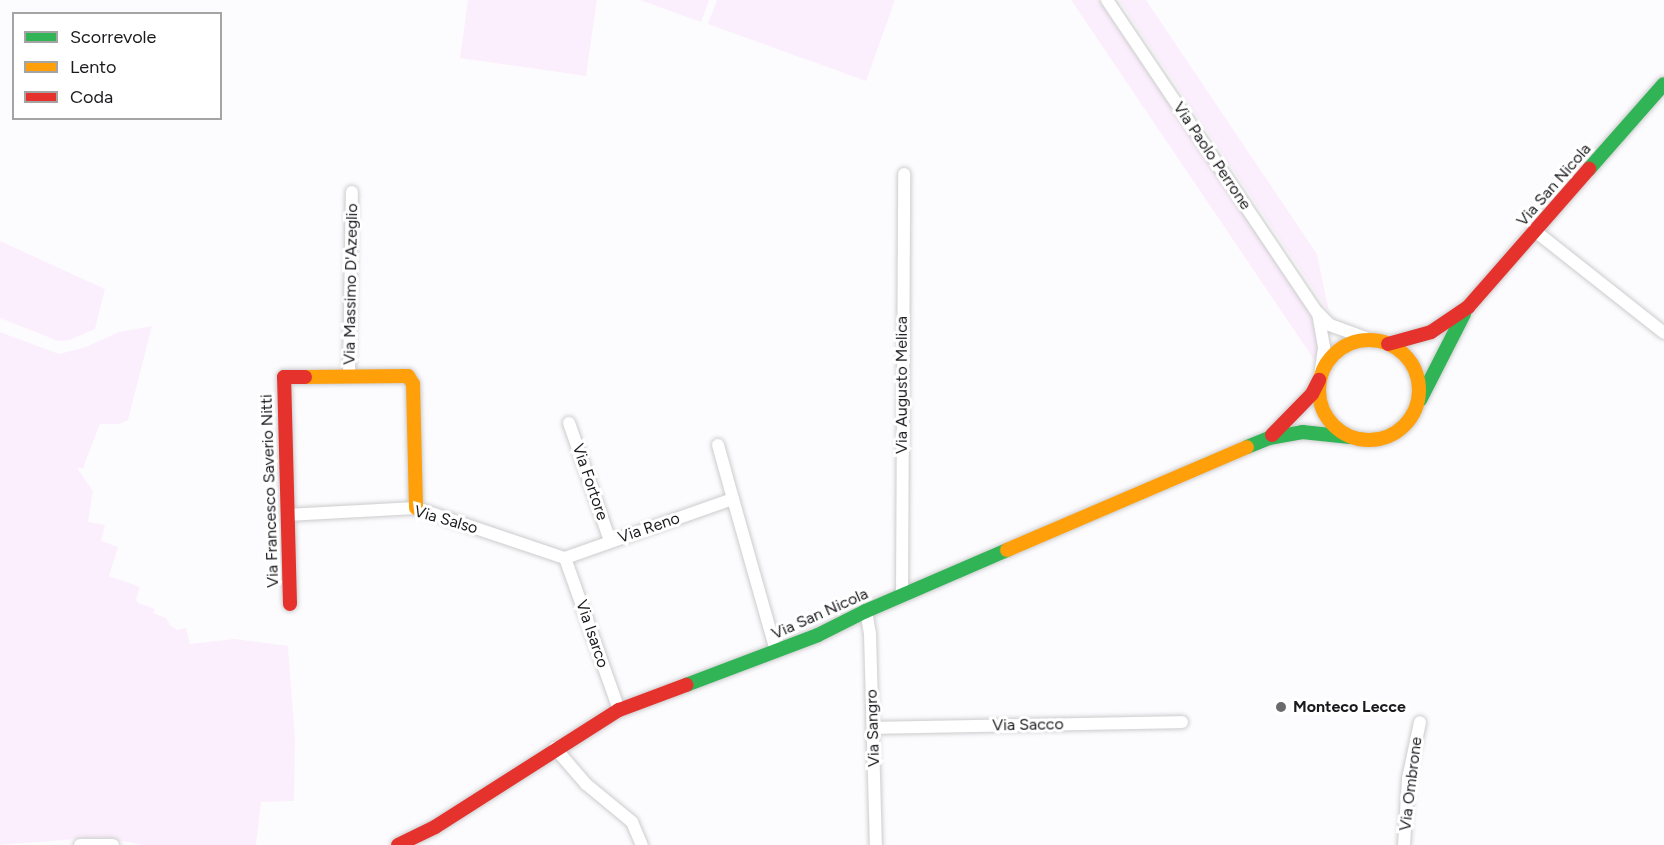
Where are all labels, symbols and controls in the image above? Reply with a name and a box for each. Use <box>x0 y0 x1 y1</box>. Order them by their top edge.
legend <box>12 12 222 120</box>
text: Scorrevole <box>70 26 156 48</box>
text: Lento <box>70 56 116 78</box>
text: Coda <box>70 86 113 108</box>
street label: Via Paolo Perrone <box>1169 98 1255 214</box>
street label: Via San Nicola <box>1513 140 1595 230</box>
street label: Via Massimo D'Azeglio <box>340 203 362 365</box>
street label: Via Augusto Melica <box>892 316 912 454</box>
street label: Via Francesco Saverio Nitti <box>257 394 283 588</box>
street label: Via Fortore <box>568 441 612 523</box>
street label: Via Salso <box>412 502 480 538</box>
street label: Via Reno <box>616 509 682 547</box>
street label: Via San Nicola <box>769 584 871 644</box>
street label: Via Isarco <box>571 598 613 670</box>
street label: Via Sangro <box>862 689 884 767</box>
place label: Monteco Lecce <box>1293 697 1406 717</box>
marker: Monteco Lecce <box>1274 700 1288 714</box>
street label: Via Sacco <box>992 715 1064 735</box>
street label: Via Ombrone <box>1396 736 1426 832</box>

